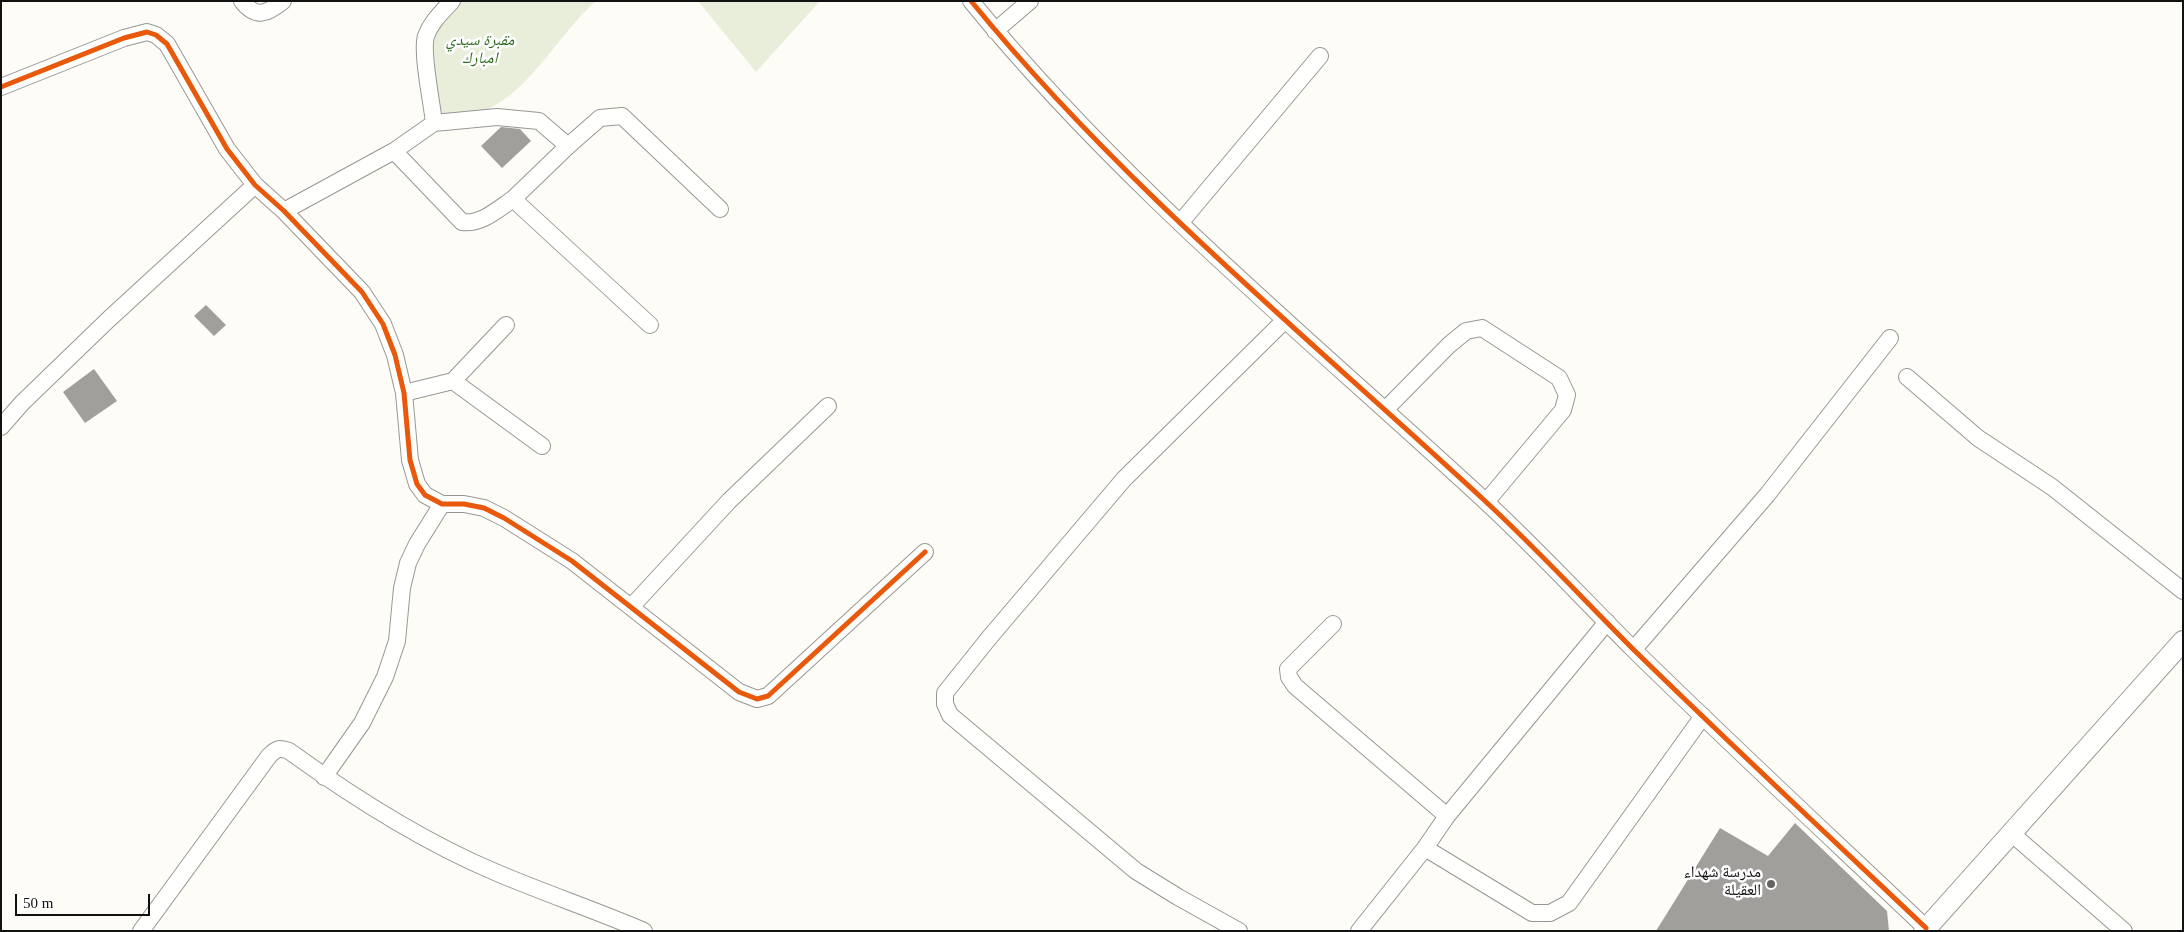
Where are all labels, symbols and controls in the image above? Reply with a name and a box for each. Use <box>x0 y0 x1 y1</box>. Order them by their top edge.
park label: مقبرة سيدي امبارك <box>446 33 514 71</box>
place label: مدرسة شهداء العقيلة <box>1684 865 1761 903</box>
marker: مدرسة شهداء العقيلة <box>1765 878 1777 890</box>
scale bar <box>18 884 152 916</box>
text: 50 m <box>23 895 53 911</box>

